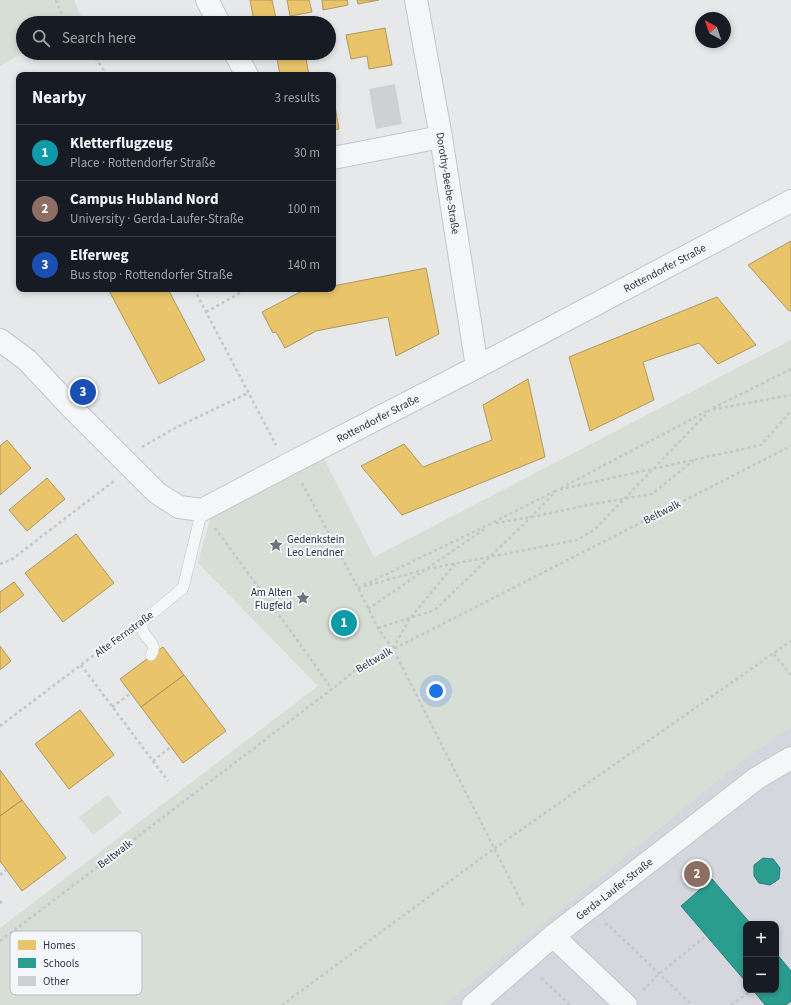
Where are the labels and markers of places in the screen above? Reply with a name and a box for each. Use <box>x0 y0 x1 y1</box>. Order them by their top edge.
pin: 3 <box>70 377 96 407</box>
place label: Gedenkstein Leo Lendner <box>287 532 344 560</box>
place icon: Gedenkstein Leo Lendner <box>268 537 284 553</box>
place label: Am Alten Flugfeld <box>251 585 292 613</box>
place icon: Am Alten Flugfeld <box>295 590 311 606</box>
pin: 1 <box>331 608 357 638</box>
pin: 2 <box>684 859 710 889</box>

